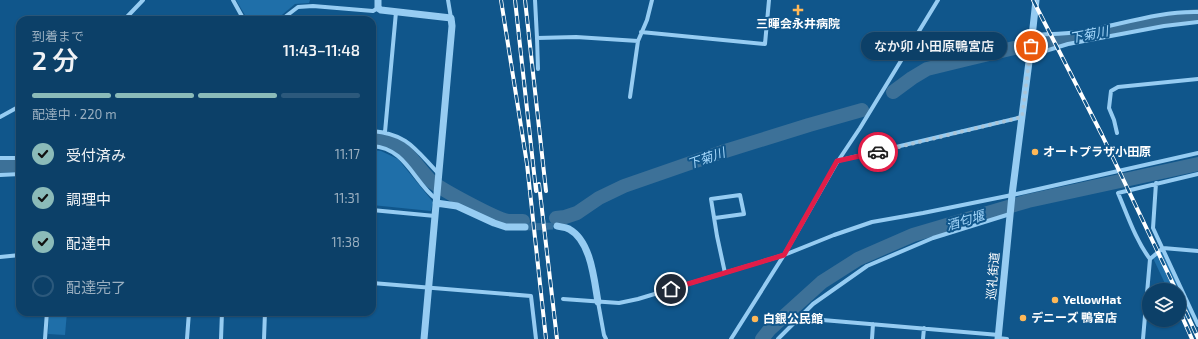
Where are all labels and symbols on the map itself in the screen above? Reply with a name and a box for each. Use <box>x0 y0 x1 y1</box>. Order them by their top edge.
marker: 三暉会永井病院 <box>792 4 804 16</box>
place label: 三暉会永井病院 <box>756 16 840 30</box>
water label: 下菊川 <box>1068 22 1112 46</box>
pin <box>1014 29 1048 63</box>
callout: なか卯 小田原鴨宮店 <box>861 32 1007 60</box>
courier <box>858 132 898 172</box>
water label: 下菊川 <box>685 143 729 172</box>
place label: オートプラザ小田原 <box>1043 144 1151 158</box>
marker: オートプラザ小田原 <box>1030 147 1040 157</box>
water label: 酒匂堰 <box>944 206 988 233</box>
street label: 巡礼街道 <box>983 251 1001 300</box>
pin <box>654 272 688 306</box>
place label: YellowHat <box>1063 292 1121 306</box>
marker: YellowHat <box>1050 295 1060 305</box>
place label: デニーズ 鴨宮店 <box>1031 310 1117 324</box>
place label: 白銀公民館 <box>763 311 823 325</box>
marker: デニーズ 鴨宮店 <box>1018 313 1028 323</box>
marker: 白銀公民館 <box>750 314 760 324</box>

